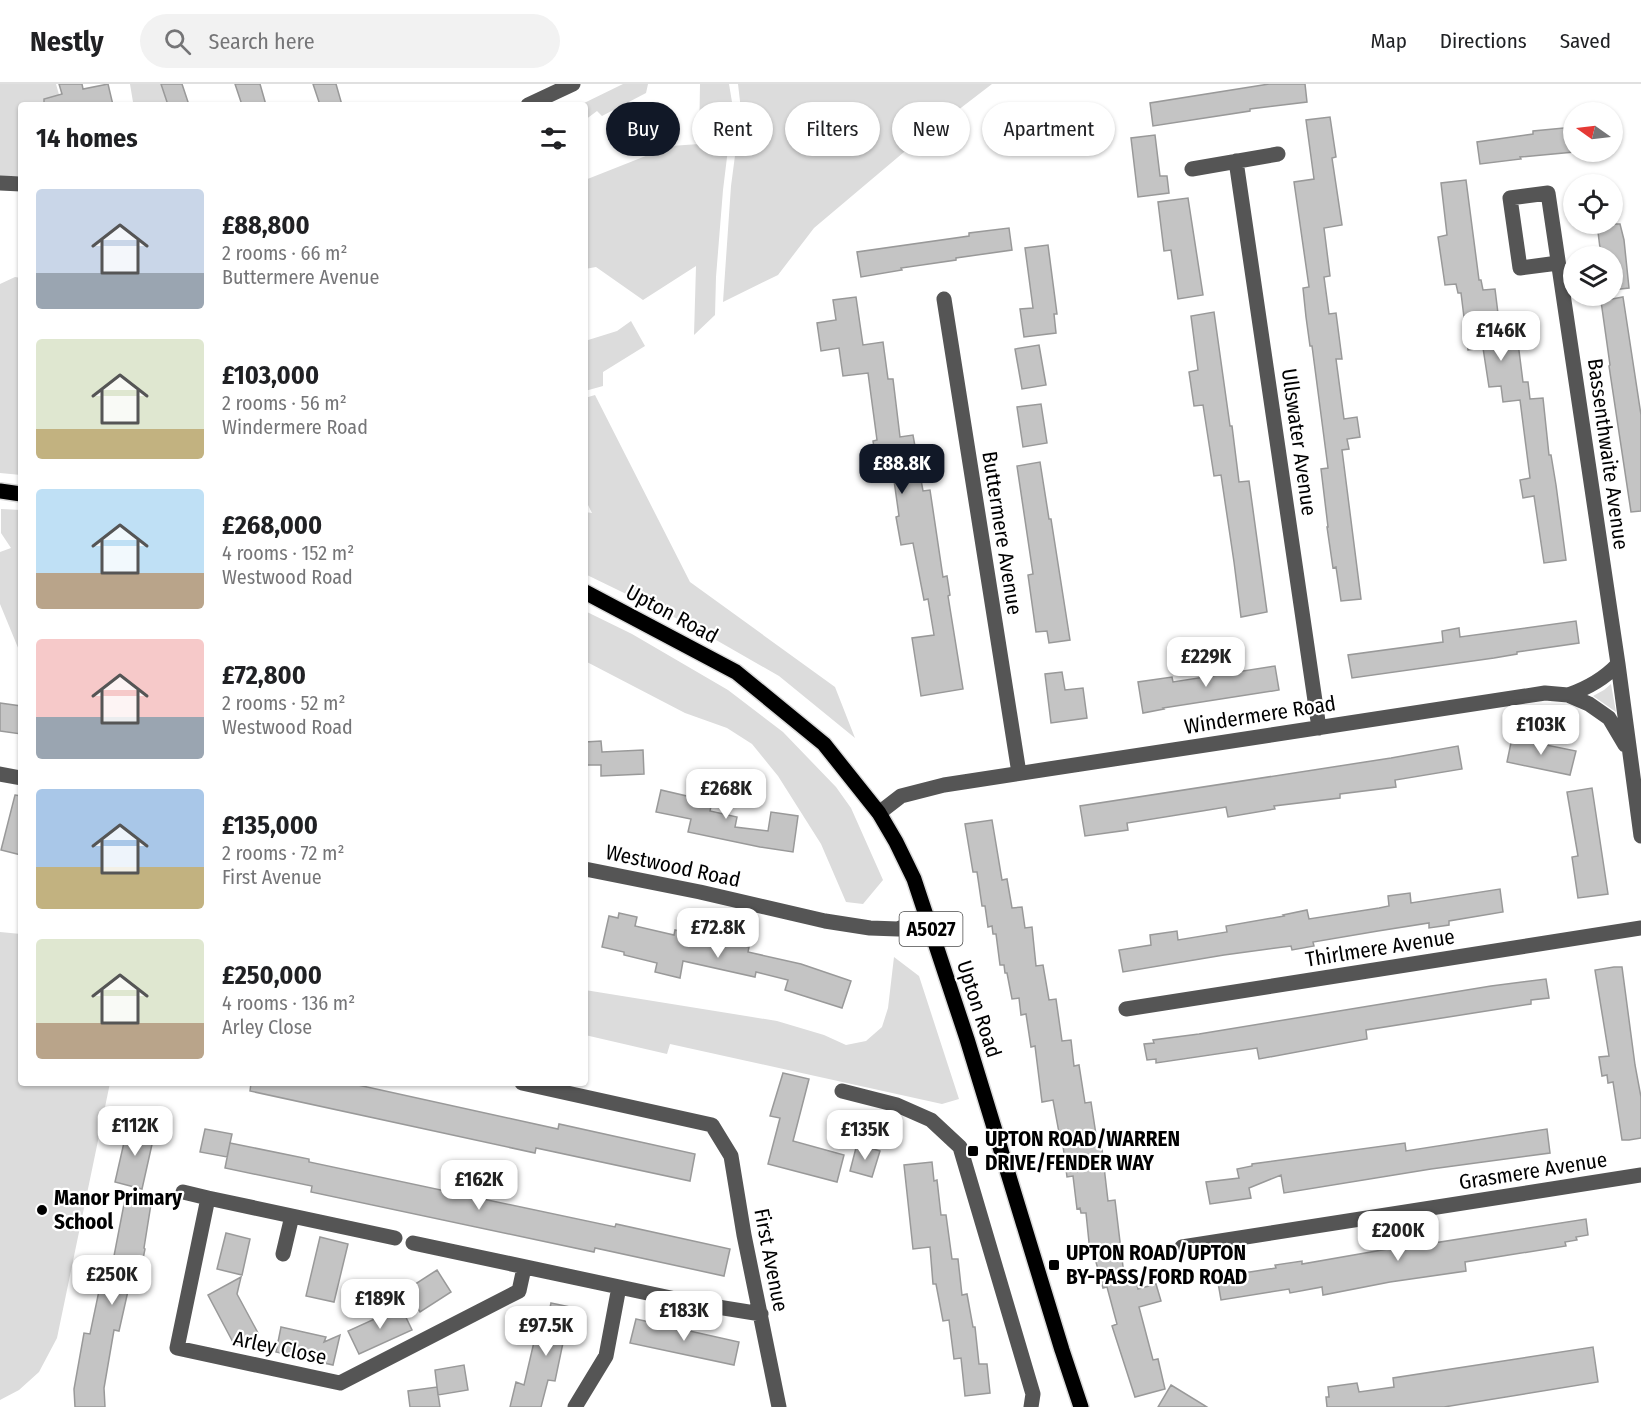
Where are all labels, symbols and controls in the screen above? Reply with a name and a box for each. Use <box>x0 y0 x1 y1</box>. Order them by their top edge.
search box <box>140 14 560 68</box>
text: Nestly <box>30 25 104 58</box>
icon: search <box>161 25 194 58</box>
text: Search here <box>209 28 315 55</box>
text: Map <box>1370 28 1407 54</box>
text: Directions <box>1440 28 1527 54</box>
text: Saved <box>1560 28 1611 54</box>
chip: Buy <box>606 102 680 156</box>
chip: Rent <box>692 102 773 156</box>
chip: Filters <box>785 102 880 156</box>
chip: New <box>892 102 970 156</box>
chip: Apartment <box>982 102 1115 156</box>
north arrow <box>1563 102 1623 162</box>
map controls <box>1563 102 1623 306</box>
icon: filters <box>537 122 570 155</box>
text: 14 homes <box>36 123 138 154</box>
button: locate <box>1563 174 1623 234</box>
text: £88,800 <box>222 210 310 241</box>
icon: home <box>84 213 156 285</box>
text: 2 rooms · 66 m² <box>222 241 348 265</box>
button: layers <box>1563 246 1623 306</box>
text: Buttermere Avenue <box>222 265 379 289</box>
pin: £146K <box>1459 311 1543 362</box>
text: £146K <box>1476 318 1526 342</box>
street label: Bassenthwaite Avenue <box>1582 357 1634 551</box>
text: £103,000 <box>222 360 319 391</box>
icon: home <box>84 363 156 435</box>
street label: Ullswater Avenue <box>1276 367 1322 517</box>
text: 2 rooms · 56 m² <box>222 391 347 415</box>
text: Windermere Road <box>222 415 368 439</box>
pin: £88.8K <box>853 444 951 495</box>
street label: Buttermere Avenue <box>976 449 1028 617</box>
text: £88.8K <box>873 451 931 475</box>
text: £268,000 <box>222 510 322 541</box>
icon: home <box>84 513 156 585</box>
text: 4 rooms · 152 m² <box>222 541 354 565</box>
text: Westwood Road <box>222 565 353 589</box>
street label: Upton Road <box>621 579 723 649</box>
pin: £229K <box>1164 637 1248 688</box>
text: £229K <box>1181 644 1231 668</box>
text: £72,800 <box>222 660 306 691</box>
icon: home <box>84 663 156 735</box>
street label: Windermere Road <box>1182 690 1338 740</box>
text: 2 rooms · 52 m² <box>222 691 346 715</box>
pin: £103K <box>1499 705 1583 756</box>
text: £103K <box>1516 712 1566 736</box>
text: Westwood Road <box>222 715 353 739</box>
pin: £268K <box>684 769 768 820</box>
text: £268K <box>700 776 752 800</box>
text: £135,000 <box>222 810 318 841</box>
icon: home <box>84 813 156 885</box>
street label: Westwood Road <box>603 839 743 893</box>
text: 2 rooms · 72 m² <box>222 841 344 865</box>
text: First Avenue <box>222 865 322 889</box>
pin: £72.8K <box>669 908 767 959</box>
road number: A5027 <box>900 912 962 946</box>
text: £72.8K <box>691 915 745 939</box>
street label: Thirlmere Avenue <box>1304 923 1456 973</box>
street label: Upton Road <box>951 957 1007 1061</box>
text: £250,000 <box>222 960 322 991</box>
icon: home <box>84 963 156 1035</box>
text: 4 rooms · 136 m² <box>222 991 355 1015</box>
text: Arley Close <box>222 1015 312 1039</box>
pin: £112K <box>93 1106 177 1157</box>
pin: £135K <box>823 1110 907 1161</box>
text: £112K <box>112 1113 158 1137</box>
text: £135K <box>841 1117 889 1141</box>
place label: UPTON ROAD/WARREN DRIVE/FENDER WAY <box>985 1126 1180 1176</box>
marker: UPTON ROAD/WARREN DRIVE/FENDER WAY <box>966 1144 980 1158</box>
street label: Grasmere Avenue <box>1457 1146 1609 1196</box>
pin: £162K <box>437 1160 521 1211</box>
text: £162K <box>455 1167 503 1191</box>
place label: Manor Primary School <box>54 1185 183 1235</box>
marker: Manor Primary School <box>35 1203 49 1217</box>
street label: First Avenue <box>748 1206 794 1314</box>
pin: £200K <box>1356 1211 1440 1262</box>
text: £200K <box>1372 1218 1424 1242</box>
place label: UPTON ROAD/UPTON BY-PASS/FORD ROAD <box>1066 1240 1247 1290</box>
pin: £250K <box>70 1255 154 1306</box>
marker: UPTON ROAD/UPTON BY-PASS/FORD ROAD <box>1047 1258 1061 1272</box>
text: £250K <box>86 1262 138 1286</box>
pin: £189K <box>338 1279 422 1330</box>
text: £189K <box>355 1286 405 1310</box>
pin: £183K <box>642 1291 726 1342</box>
text: £183K <box>659 1298 709 1322</box>
pin: £97.5K <box>497 1306 595 1357</box>
text: £97.5K <box>519 1313 573 1337</box>
street label: Arley Close <box>231 1325 329 1371</box>

